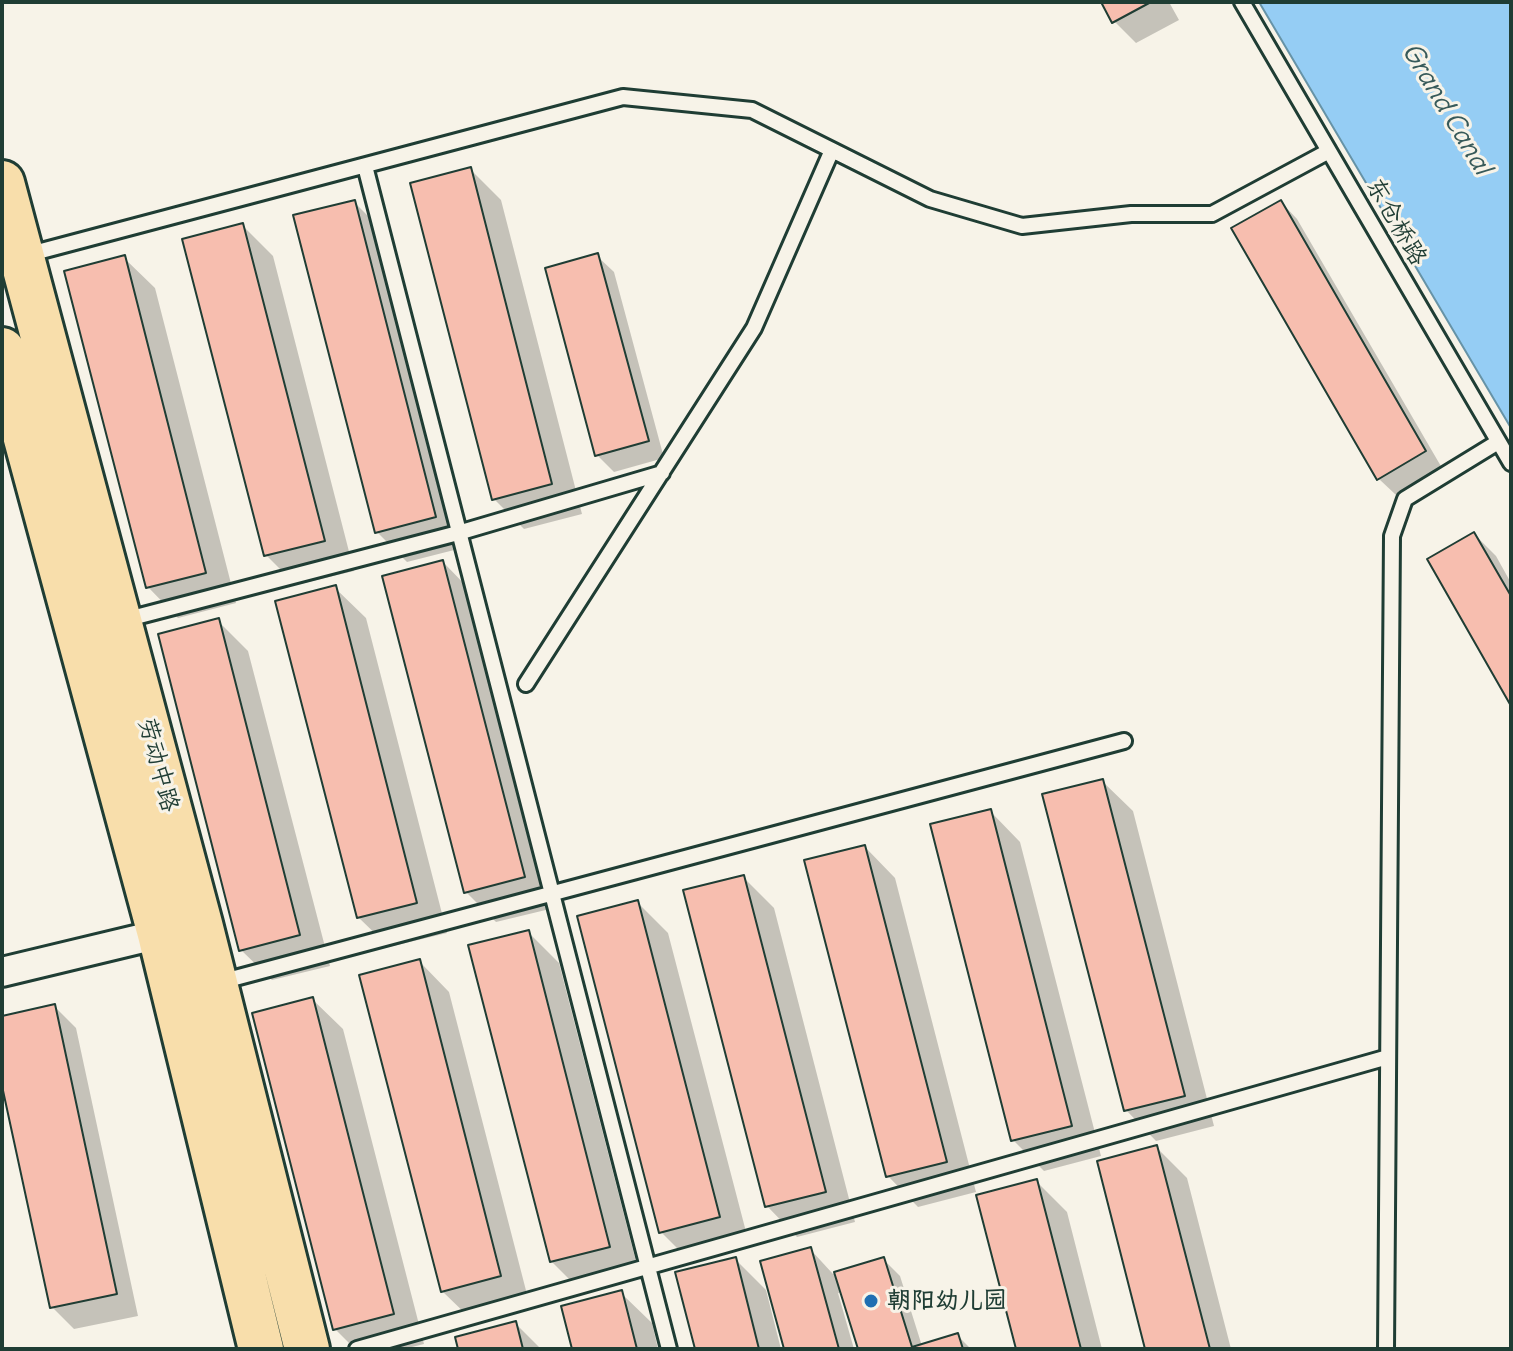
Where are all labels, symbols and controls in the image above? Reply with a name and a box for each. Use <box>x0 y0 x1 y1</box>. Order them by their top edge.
water label: Grand Canal <box>1395 38 1497 180</box>
street label: 东仓桥路 <box>1360 173 1432 271</box>
street label: 劳动中路 <box>132 715 184 815</box>
place label: 朝阳幼儿园 <box>887 1287 1007 1315</box>
marker: 朝阳幼儿园 <box>862 1292 880 1310</box>

